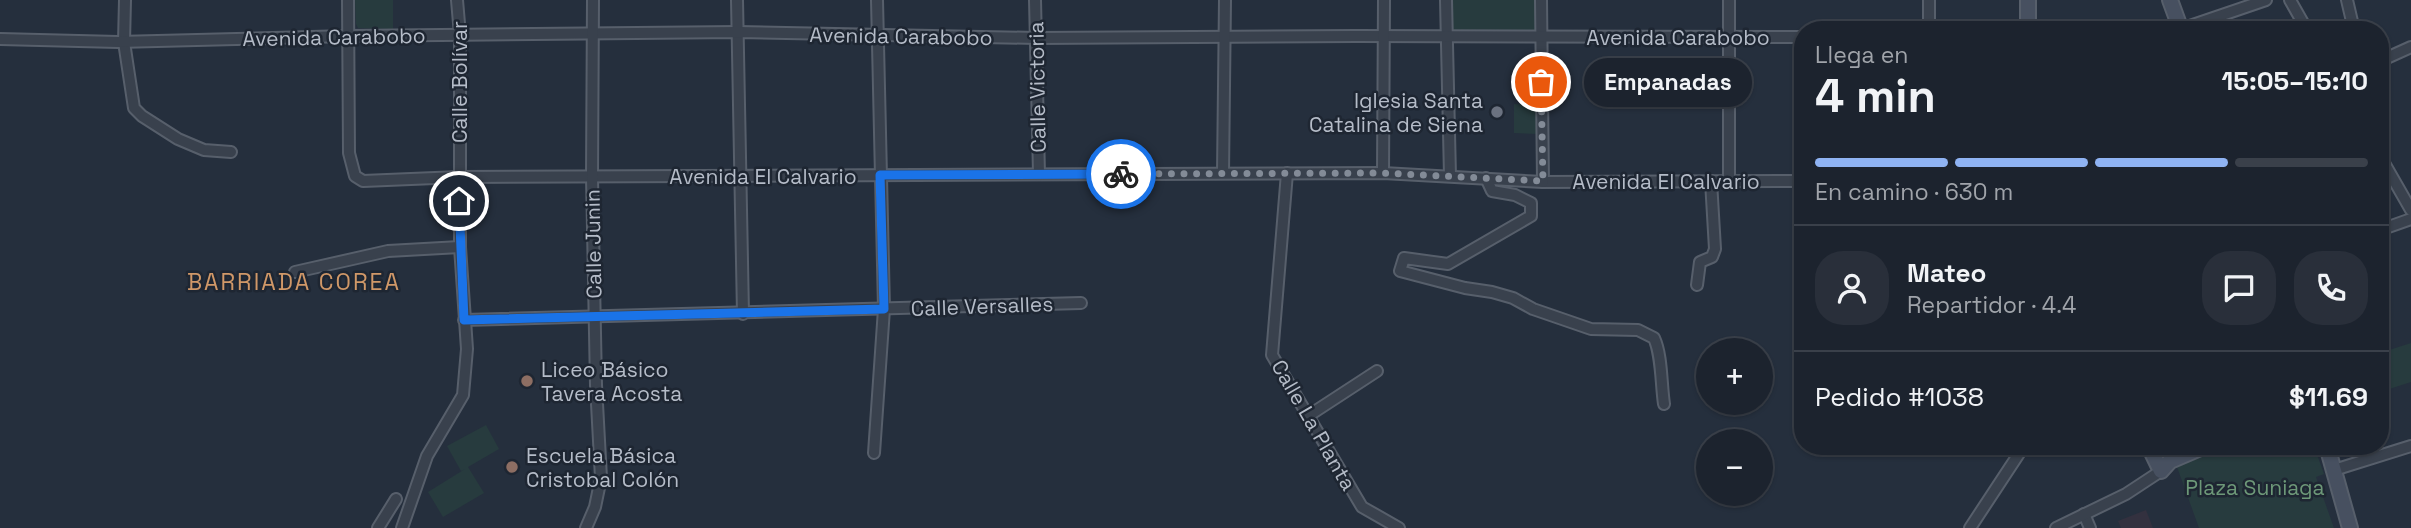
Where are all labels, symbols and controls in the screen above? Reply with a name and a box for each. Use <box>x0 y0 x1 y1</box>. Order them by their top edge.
street label: Calle Bolívar <box>446 21 473 143</box>
street label: Avenida Carabobo <box>809 21 993 51</box>
street label: Calle Victoria <box>1022 21 1052 153</box>
street label: Avenida Carabobo <box>242 22 426 52</box>
street label: Avenida Carabobo <box>1586 24 1770 51</box>
text: Llega en <box>1815 40 1908 70</box>
pin <box>1511 52 1571 112</box>
callout: Empanadas <box>1583 57 1751 106</box>
icon: bag <box>1522 63 1560 101</box>
text: 15:05–15:10 <box>2222 64 2368 98</box>
text: Empanadas <box>1604 67 1732 97</box>
text: 4 min <box>1815 67 1936 125</box>
place label: Iglesia Santa Catalina de Siena <box>1309 87 1483 138</box>
marker: Iglesia Santa Catalina de Siena <box>1489 104 1505 120</box>
courier <box>1086 139 1156 209</box>
icon: bike <box>1102 155 1140 193</box>
street label: Avenida El Calvario <box>669 163 857 190</box>
street label: Avenida El Calvario <box>1572 168 1760 195</box>
pin <box>429 171 489 231</box>
text: En camino · 630 m <box>1815 177 2013 207</box>
icon: home <box>440 182 478 220</box>
street label: Calle Junin <box>579 189 607 299</box>
button: person <box>1815 251 1889 325</box>
button: chat <box>2202 251 2276 325</box>
button: phone <box>2294 251 2368 325</box>
text: Mateo <box>1907 256 1986 290</box>
district label: BARRIADA COREA <box>187 267 401 297</box>
street label: Calle Versalles <box>910 290 1054 322</box>
text: Repartidor · 4.4 <box>1907 290 2076 320</box>
map controls <box>1696 338 1773 506</box>
button: + <box>1696 338 1773 415</box>
street label: Calle La Planta <box>1266 355 1362 495</box>
place label: Liceo Básico Tavera Acosta <box>541 356 682 407</box>
marker: Liceo Básico Tavera Acosta <box>519 373 535 389</box>
text: Pedido #1038 <box>1815 380 1984 414</box>
text: $11.69 <box>2289 380 2368 414</box>
button: − <box>1696 429 1773 506</box>
place label: Escuela Básica Cristobal Colón <box>526 442 679 493</box>
marker: Escuela Básica Cristobal Colón <box>504 459 520 475</box>
park label: Plaza Suniaga <box>2185 474 2325 501</box>

